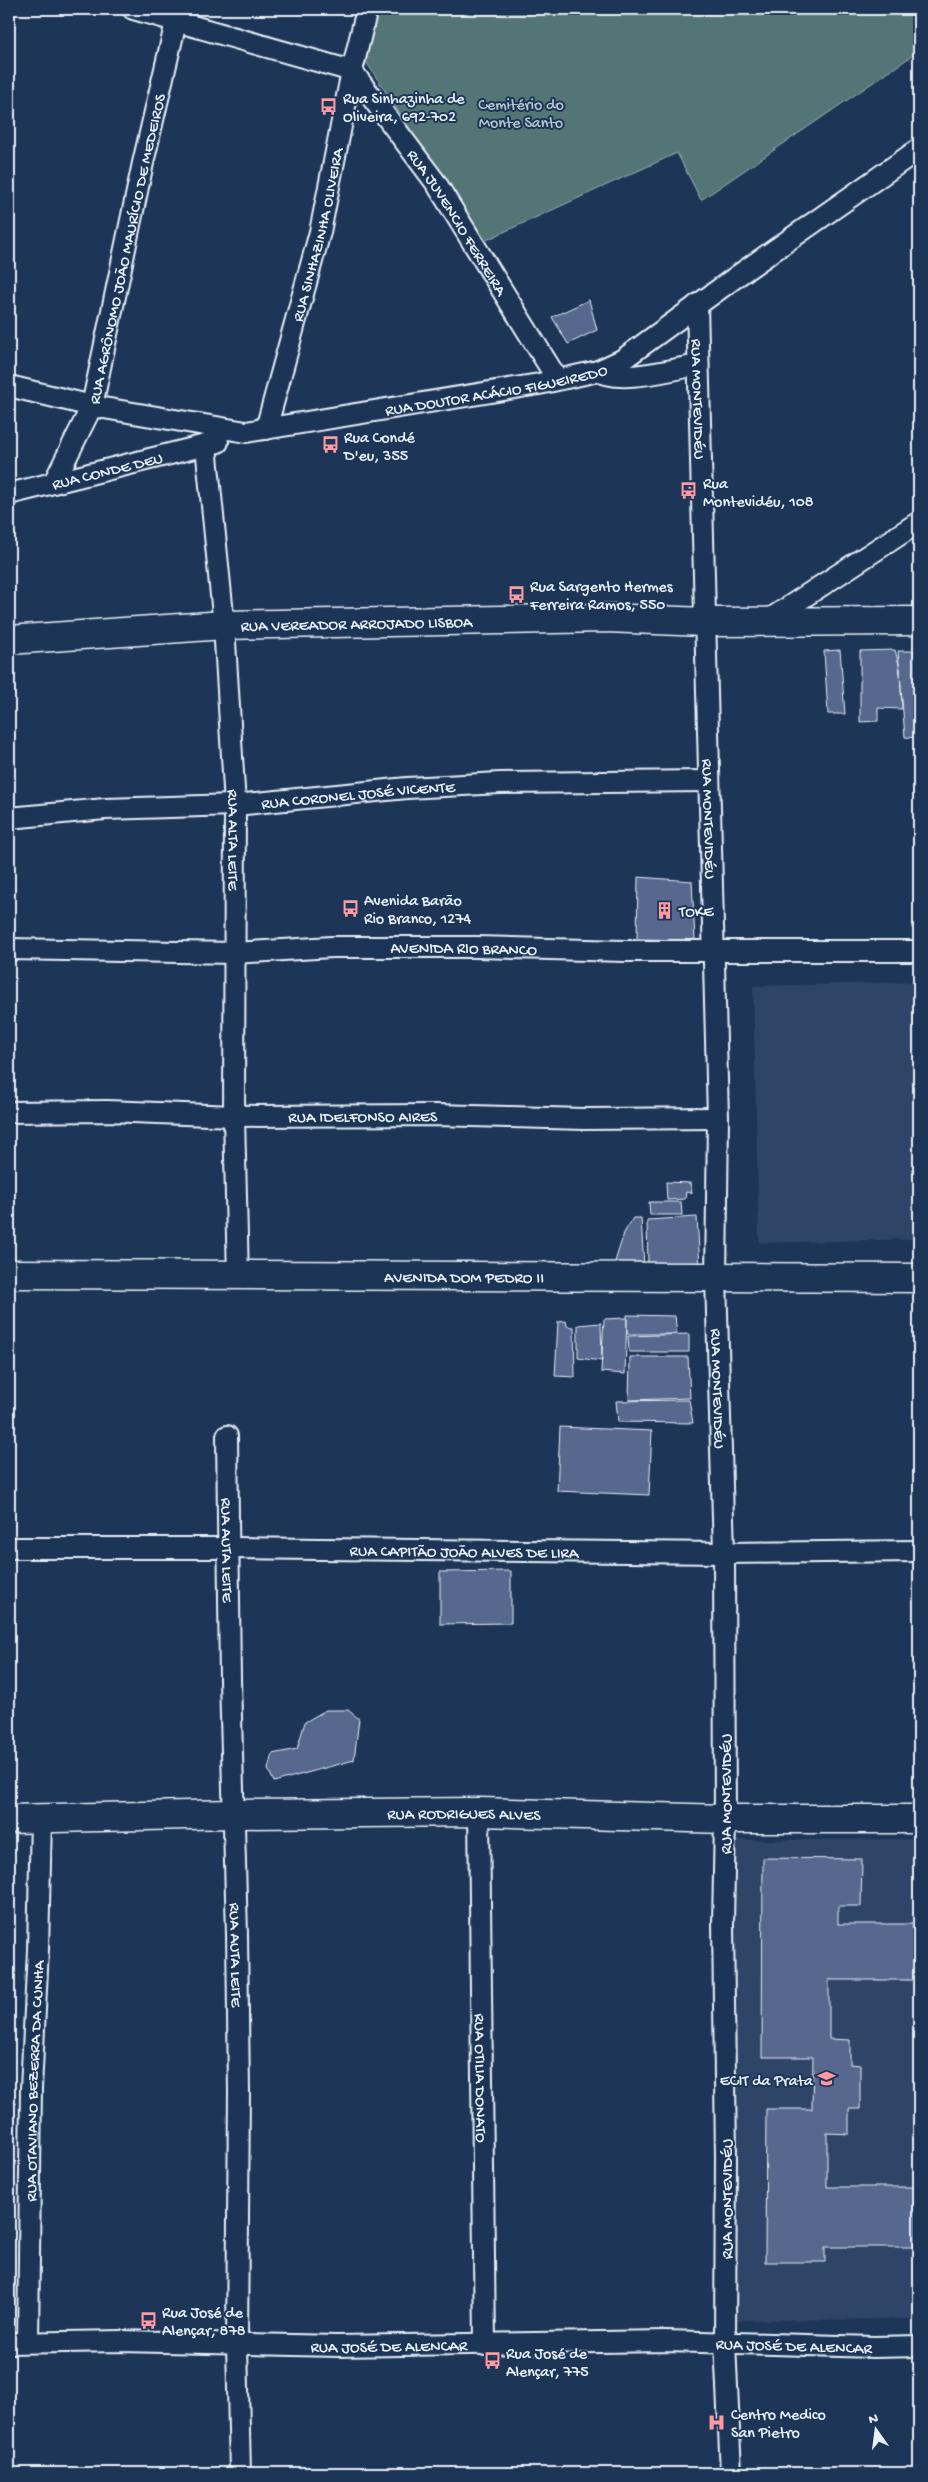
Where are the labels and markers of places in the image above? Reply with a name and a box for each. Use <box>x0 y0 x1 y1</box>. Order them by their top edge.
place label: Rua Sinhazinha de Oliveira, 692-702 <box>343 91 465 128</box>
bus stop icon: Rua Sinhazinha de Oliveira, 692-702 <box>319 96 339 116</box>
place label: Rua Condé D'eu, 355 <box>343 430 416 467</box>
bus stop icon: Rua Condé D'eu, 355 <box>320 435 340 455</box>
place label: Rua Montevidéu, 108 <box>703 476 814 513</box>
bus stop icon: Rua Montevidéu, 108 <box>679 481 699 501</box>
place label: Rua Sargento Hermes Ferreira Ramos, 550 <box>529 579 674 616</box>
bus stop icon: Rua Sargento Hermes Ferreira Ramos, 550 <box>506 584 526 604</box>
place label: Avenida Barão Rio Branco, 1274 <box>364 893 471 930</box>
bus stop icon: Avenida Barão Rio Branco, 1274 <box>340 898 360 918</box>
building icon: TOKE <box>655 900 675 920</box>
place label: TOKE <box>678 904 715 923</box>
school or university icon: ECIT da Prata <box>817 2069 837 2089</box>
place label: ECIT da Prata <box>720 2073 814 2092</box>
place label: Rua José de Alençar, 878 <box>162 2305 246 2342</box>
bus stop icon: Rua José de Alençar, 878 <box>138 2310 158 2330</box>
place label: Rua José de Alençar, 775 <box>506 2346 589 2383</box>
bus stop icon: Rua José de Alençar, 775 <box>482 2351 502 2371</box>
place label: Centro Medico San Pietro <box>731 2407 826 2444</box>
hospital icon: Centro Medico San Pietro <box>707 2412 727 2432</box>

